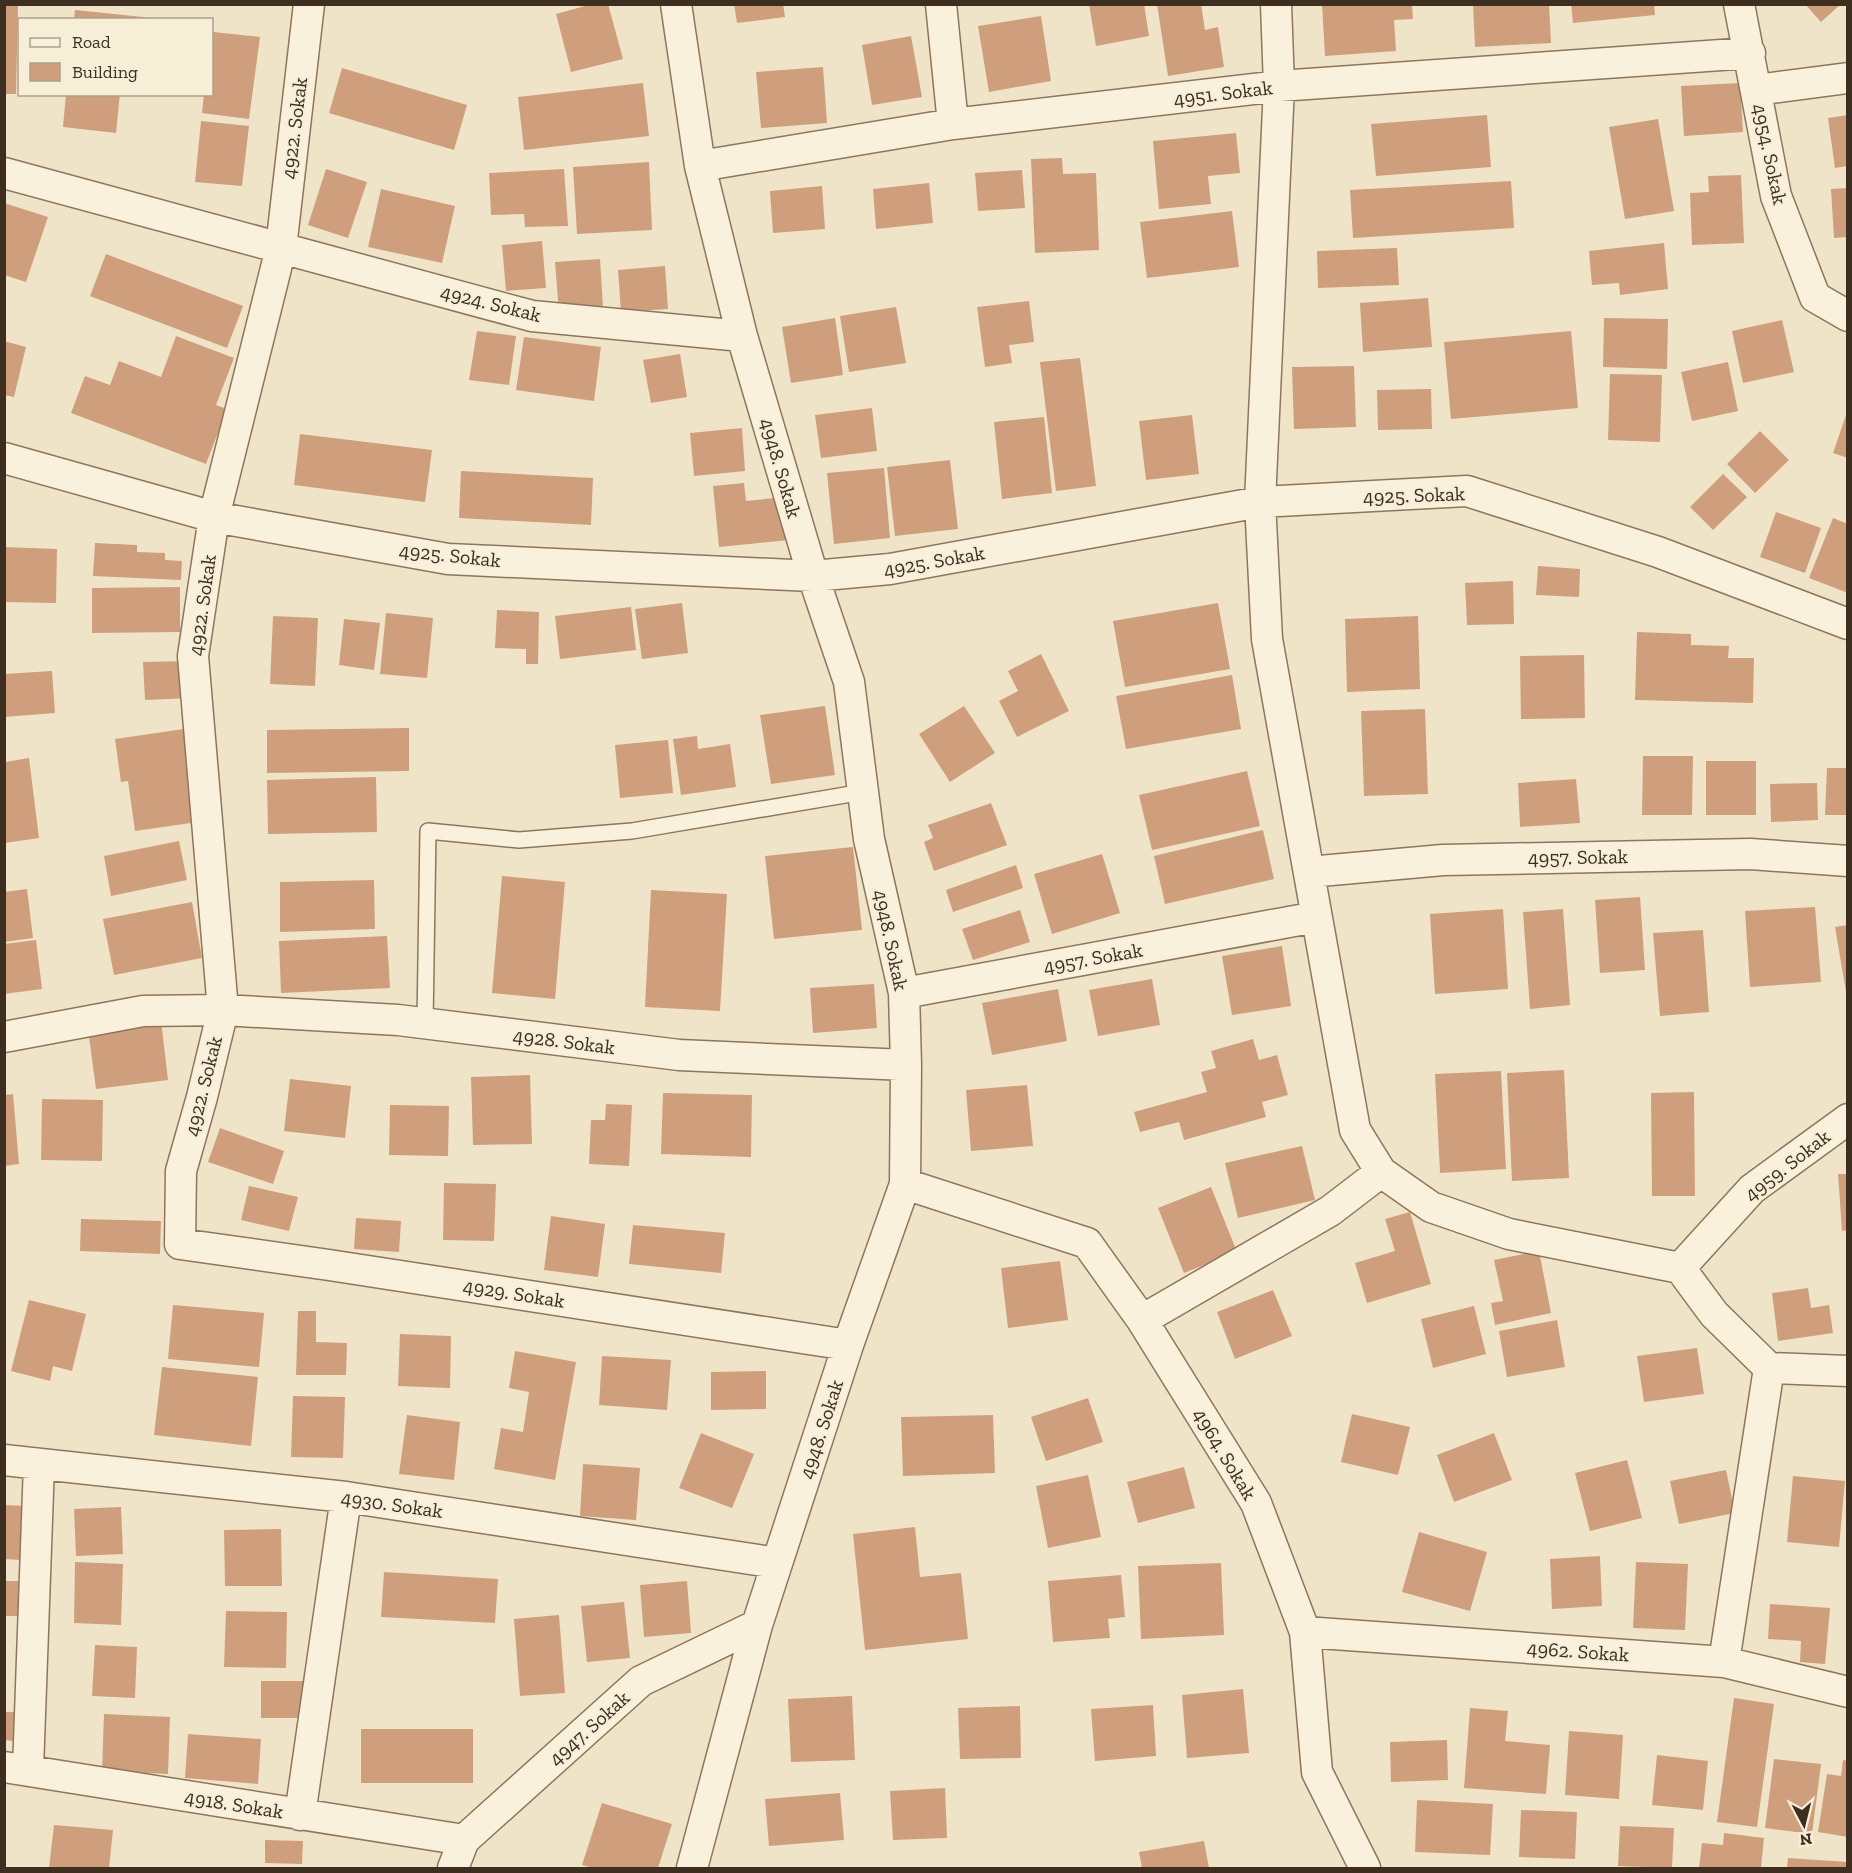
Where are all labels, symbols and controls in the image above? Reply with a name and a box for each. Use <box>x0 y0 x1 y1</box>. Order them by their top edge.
legend <box>18 18 213 96</box>
text: Road <box>72 31 111 53</box>
text: Building <box>72 61 138 83</box>
street label: 4922. Sokak <box>276 75 312 180</box>
street label: 4951. Sokak <box>1172 75 1274 111</box>
street label: 4954. Sokak <box>1748 101 1793 207</box>
street label: 4924. Sokak <box>438 279 544 327</box>
street label: 4948. Sokak <box>755 415 807 521</box>
street label: 4925. Sokak <box>1363 481 1466 509</box>
street label: 4925. Sokak <box>398 538 503 572</box>
street label: 4925. Sokak <box>882 540 987 582</box>
street label: 4922. Sokak <box>183 552 221 657</box>
street label: 4957. Sokak <box>1528 844 1629 870</box>
street label: 4948. Sokak <box>869 887 914 993</box>
street label: 4957. Sokak <box>1042 937 1145 979</box>
street label: 4928. Sokak <box>512 1023 617 1059</box>
street label: 4922. Sokak <box>179 1033 227 1138</box>
street label: 4959. Sokak <box>1739 1124 1835 1206</box>
street label: 4929. Sokak <box>462 1273 567 1313</box>
street label: 4948. Sokak <box>794 1376 848 1482</box>
street label: 4964. Sokak <box>1188 1404 1262 1505</box>
street label: 4930. Sokak <box>340 1485 445 1523</box>
street label: 4962. Sokak <box>1526 1635 1631 1667</box>
street label: 4947. Sokak <box>544 1685 635 1771</box>
street label: 4918. Sokak <box>183 1784 286 1824</box>
north arrow <box>1774 1795 1834 1855</box>
text: N <box>1799 1829 1813 1850</box>

